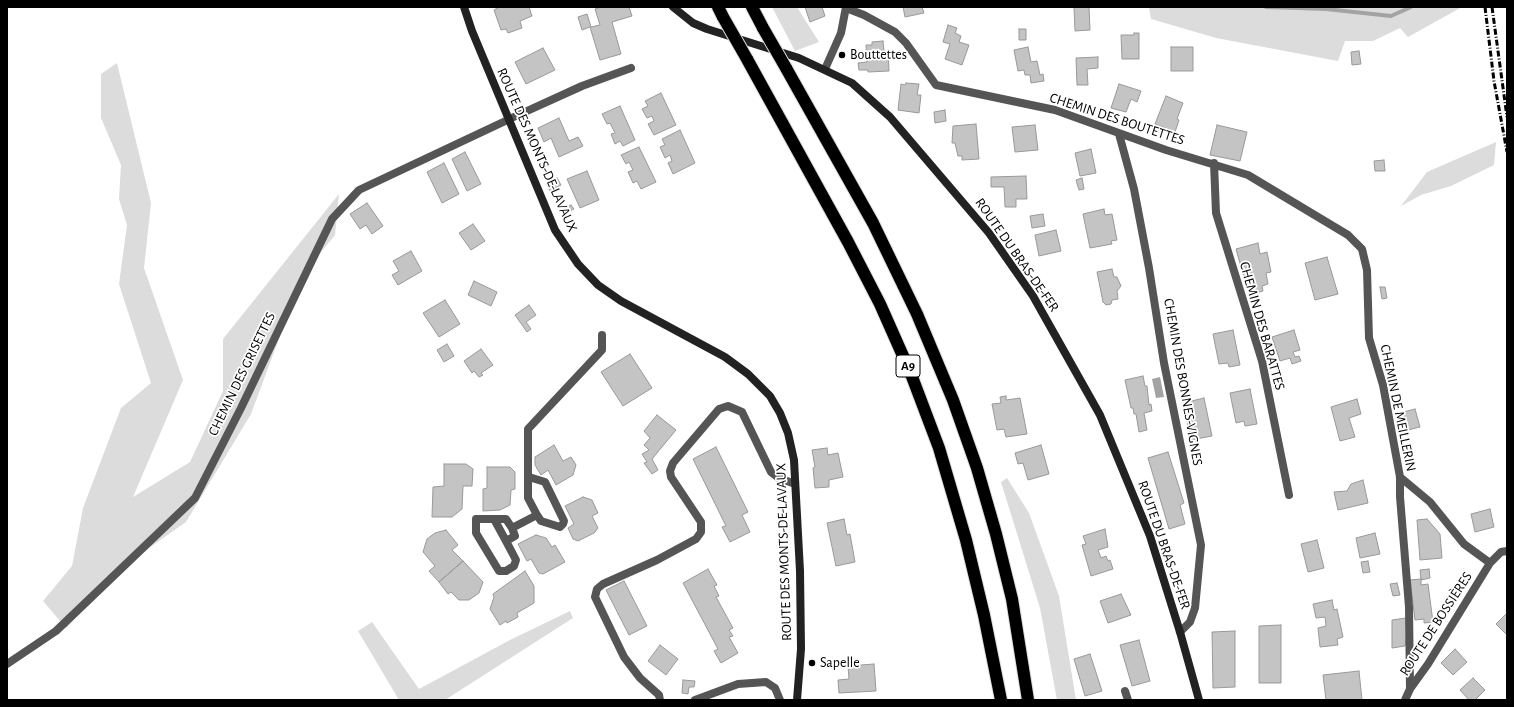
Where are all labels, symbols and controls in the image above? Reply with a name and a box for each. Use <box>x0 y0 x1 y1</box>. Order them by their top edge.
place label: Bouttettes <box>850 47 907 63</box>
marker: Bouttettes <box>837 50 847 60</box>
street label: ROUTE DES MONTS-DE-LAVAUX <box>493 65 581 235</box>
street label: CHEMIN DES BOUTETTES <box>1047 89 1187 149</box>
street label: ROUTE DU BRAS-DE-FER <box>971 195 1063 315</box>
street label: CHEMIN DES BARATTES <box>1236 260 1288 392</box>
street label: CHEMIN DES BONNES-VIGNES <box>1160 297 1206 467</box>
street label: CHEMIN DES GRISETTES <box>205 309 279 439</box>
street label: CHEMIN DE MEILLERIN <box>1376 343 1420 473</box>
road number: A9 <box>896 355 920 377</box>
street label: ROUTE DES MONTS-DE-LAVAUX <box>773 463 795 641</box>
street label: ROUTE DU BRAS-DE-FER <box>1134 478 1194 612</box>
street label: ROUTE DE BOSSIÈRES <box>1396 569 1476 679</box>
place label: Sapelle <box>820 655 860 671</box>
marker: Sapelle <box>807 658 817 668</box>

